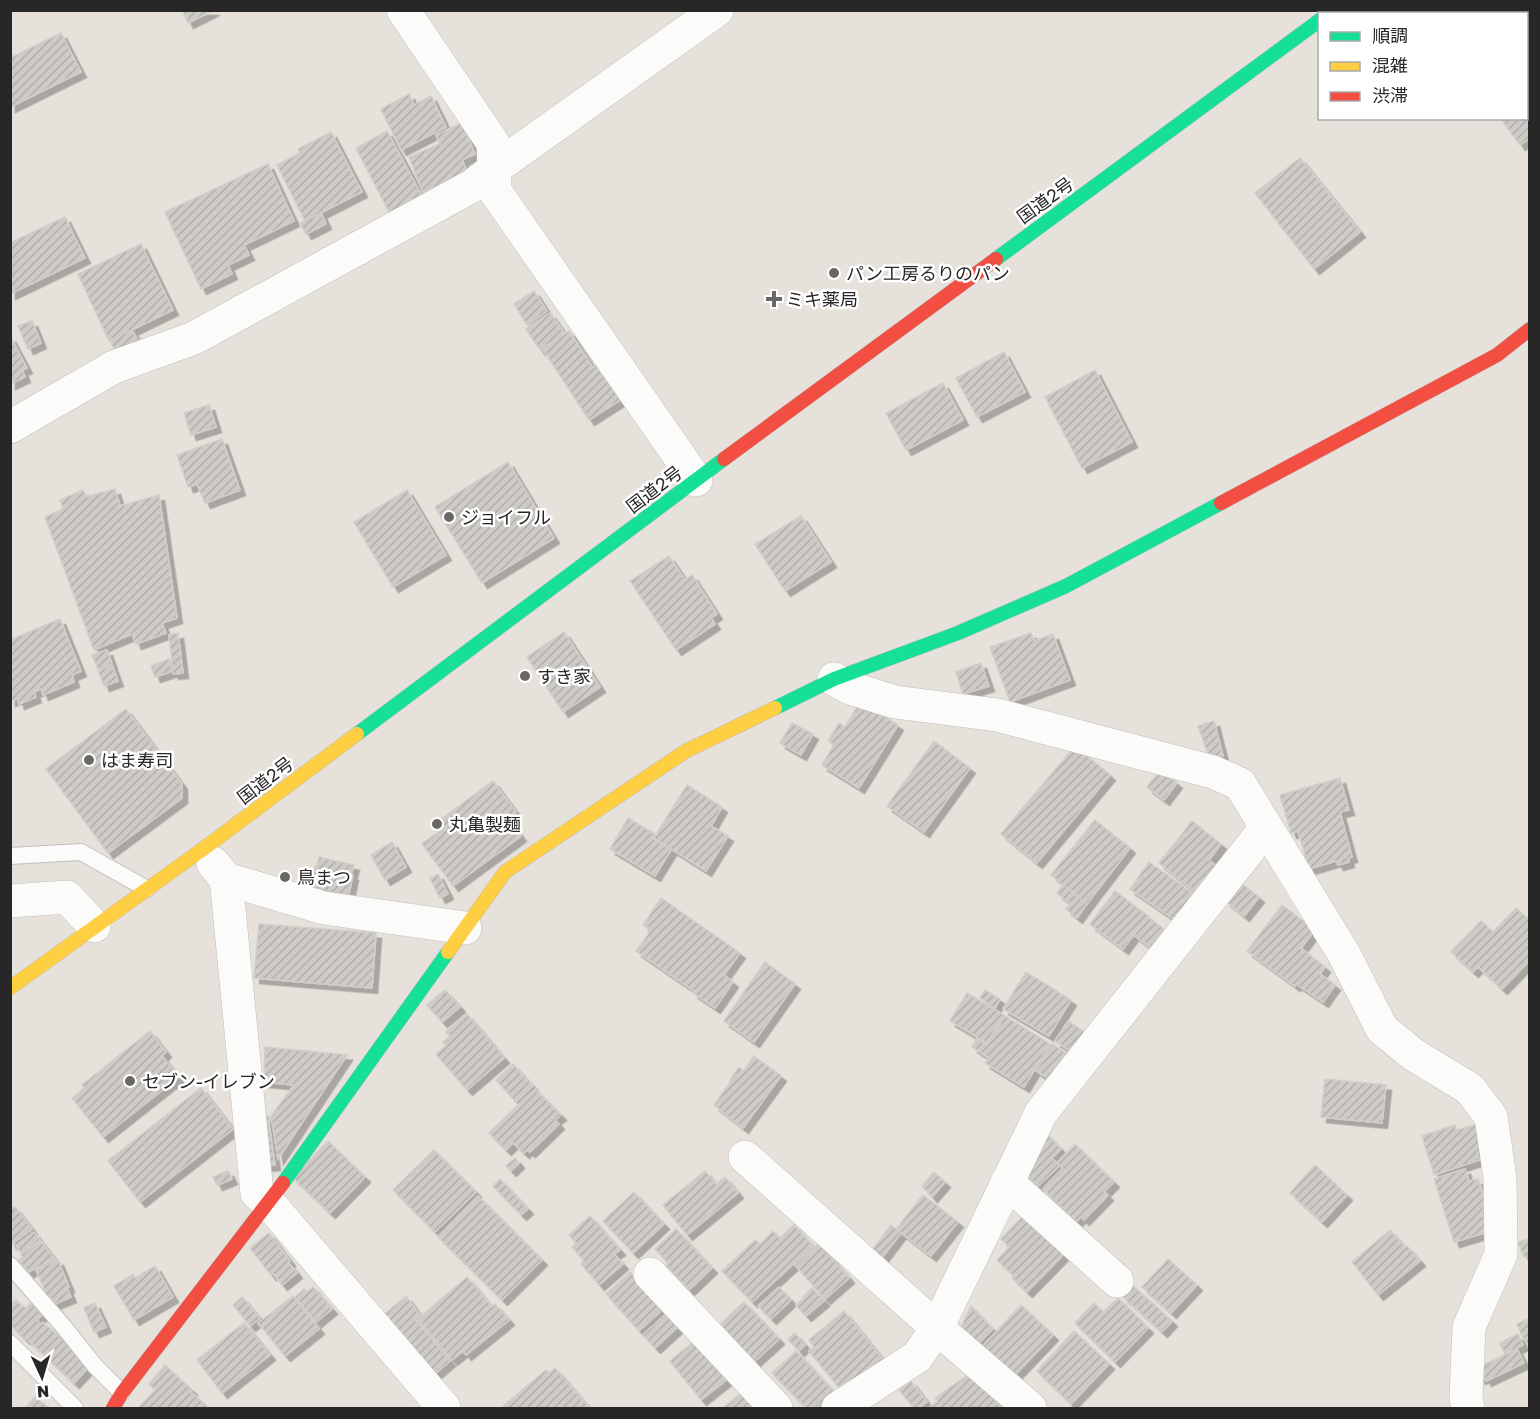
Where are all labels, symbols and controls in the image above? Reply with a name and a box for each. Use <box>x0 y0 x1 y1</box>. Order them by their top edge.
legend <box>1318 12 1528 120</box>
text: 順調 <box>1372 24 1408 46</box>
text: 混雑 <box>1372 54 1408 76</box>
text: 渋滞 <box>1372 84 1408 106</box>
street label: 国道2号 <box>1012 172 1078 228</box>
place label: パン工房るりのパン <box>846 262 1010 284</box>
marker: パン工房るりのパン <box>827 266 841 280</box>
place label: ミキ薬局 <box>786 288 858 310</box>
marker: ミキ薬局 <box>767 292 781 306</box>
street label: 国道2号 <box>622 461 686 517</box>
place label: ジョイフル <box>461 506 551 528</box>
marker: ジョイフル <box>442 510 456 524</box>
place label: すき家 <box>537 665 591 687</box>
marker: すき家 <box>518 669 532 683</box>
place label: はま寿司 <box>101 749 173 771</box>
street label: 国道2号 <box>233 752 297 808</box>
marker: はま寿司 <box>82 753 96 767</box>
place label: 丸亀製麺 <box>449 813 521 835</box>
marker: 丸亀製麺 <box>430 817 444 831</box>
place label: 鳥まつ <box>297 866 351 888</box>
marker: 鳥まつ <box>278 870 292 884</box>
place label: セブン-イレブン <box>142 1070 275 1092</box>
marker: セブン-イレブン <box>123 1074 137 1088</box>
north arrow <box>12 1347 72 1407</box>
text: N <box>36 1382 50 1402</box>

